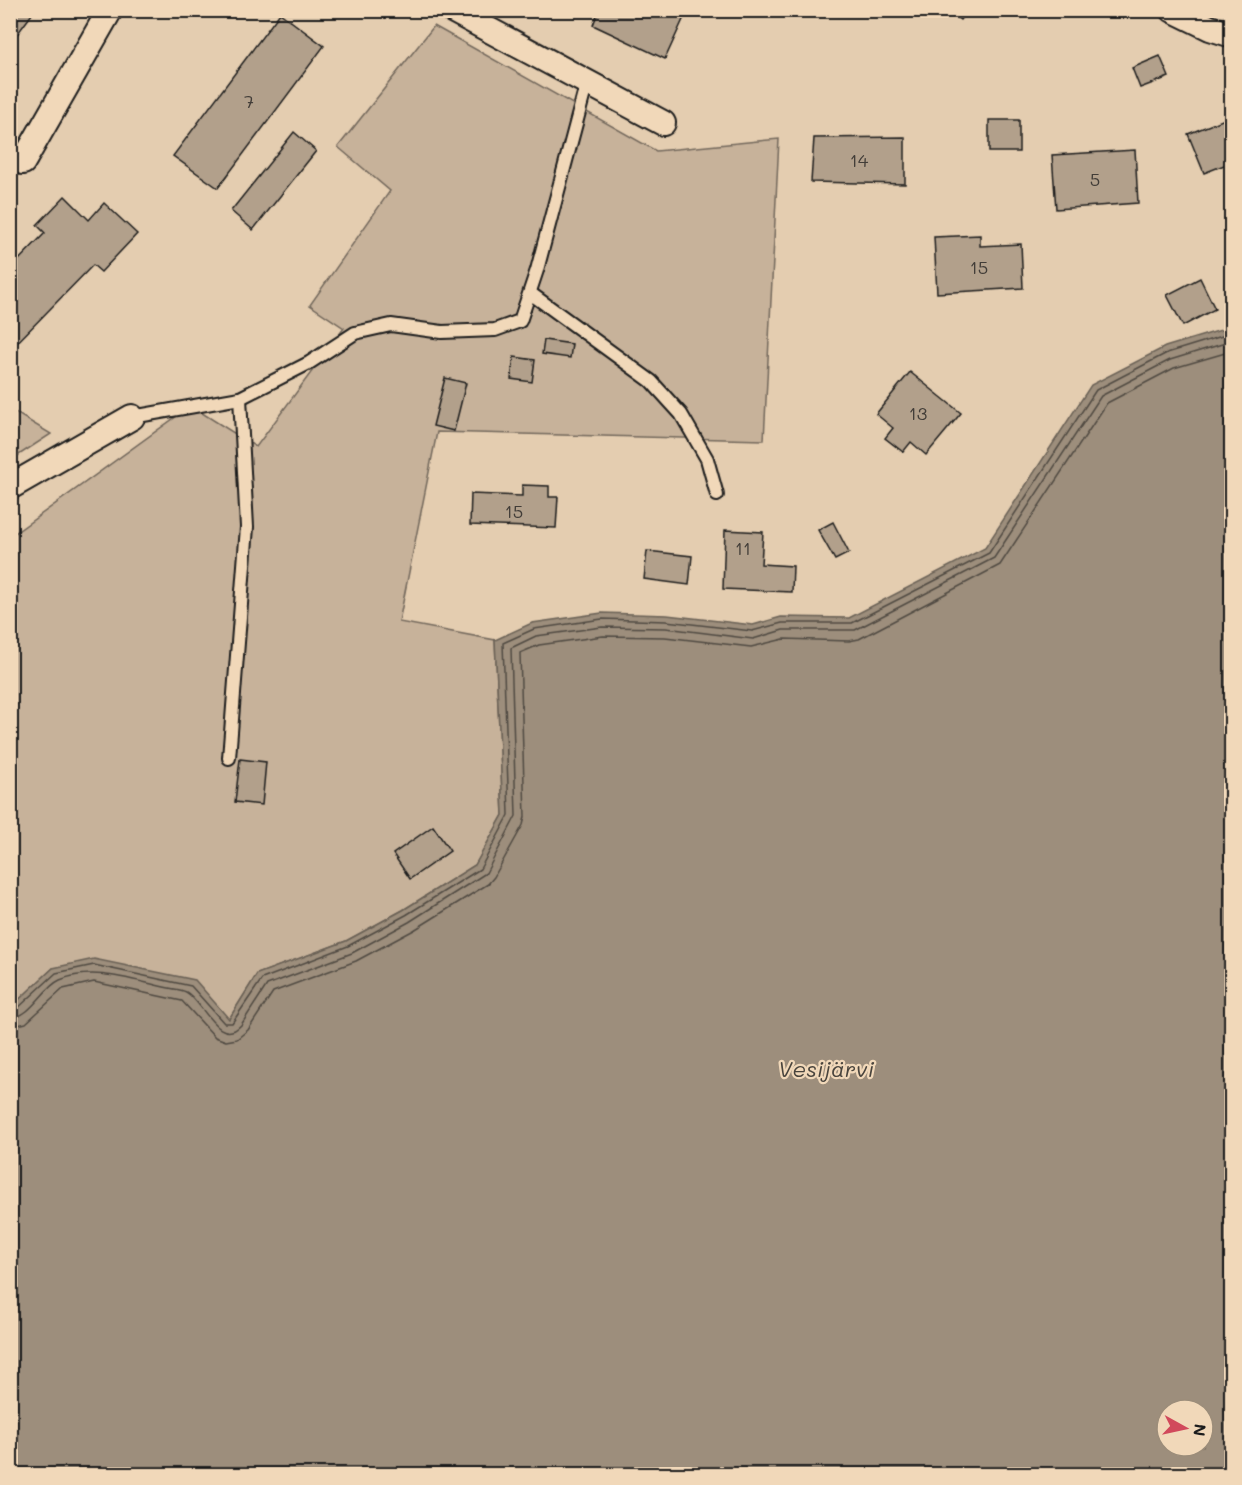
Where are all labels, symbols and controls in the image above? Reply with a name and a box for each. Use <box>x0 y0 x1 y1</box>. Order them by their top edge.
house number: 7 <box>244 89 254 113</box>
house number: 14 <box>850 148 869 172</box>
house number: 5 <box>1090 167 1100 191</box>
house number: 15 <box>970 255 988 279</box>
house number: 13 <box>909 401 927 425</box>
house number: 15 <box>505 499 523 523</box>
house number: 11 <box>735 536 751 560</box>
water label: Vesijärvi <box>778 1054 874 1083</box>
north arrow <box>1155 1398 1215 1458</box>
text: N <box>1189 1423 1212 1438</box>

